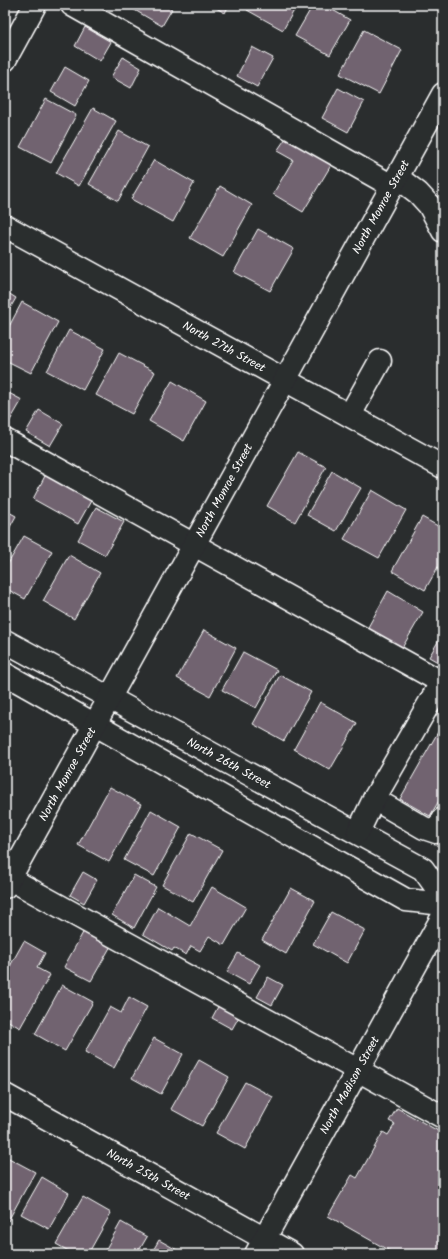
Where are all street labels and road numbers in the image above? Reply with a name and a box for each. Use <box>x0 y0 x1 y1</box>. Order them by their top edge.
street label: North Monroe Street <box>347 156 415 258</box>
street label: North 27th Street <box>179 316 269 378</box>
street label: North Monroe Street <box>191 440 258 541</box>
street label: North Monroe Street <box>34 724 102 825</box>
street label: North 26th Street <box>183 733 275 794</box>
street label: North Madison Street <box>315 1032 385 1138</box>
street label: North 25th Street <box>103 1144 194 1206</box>

